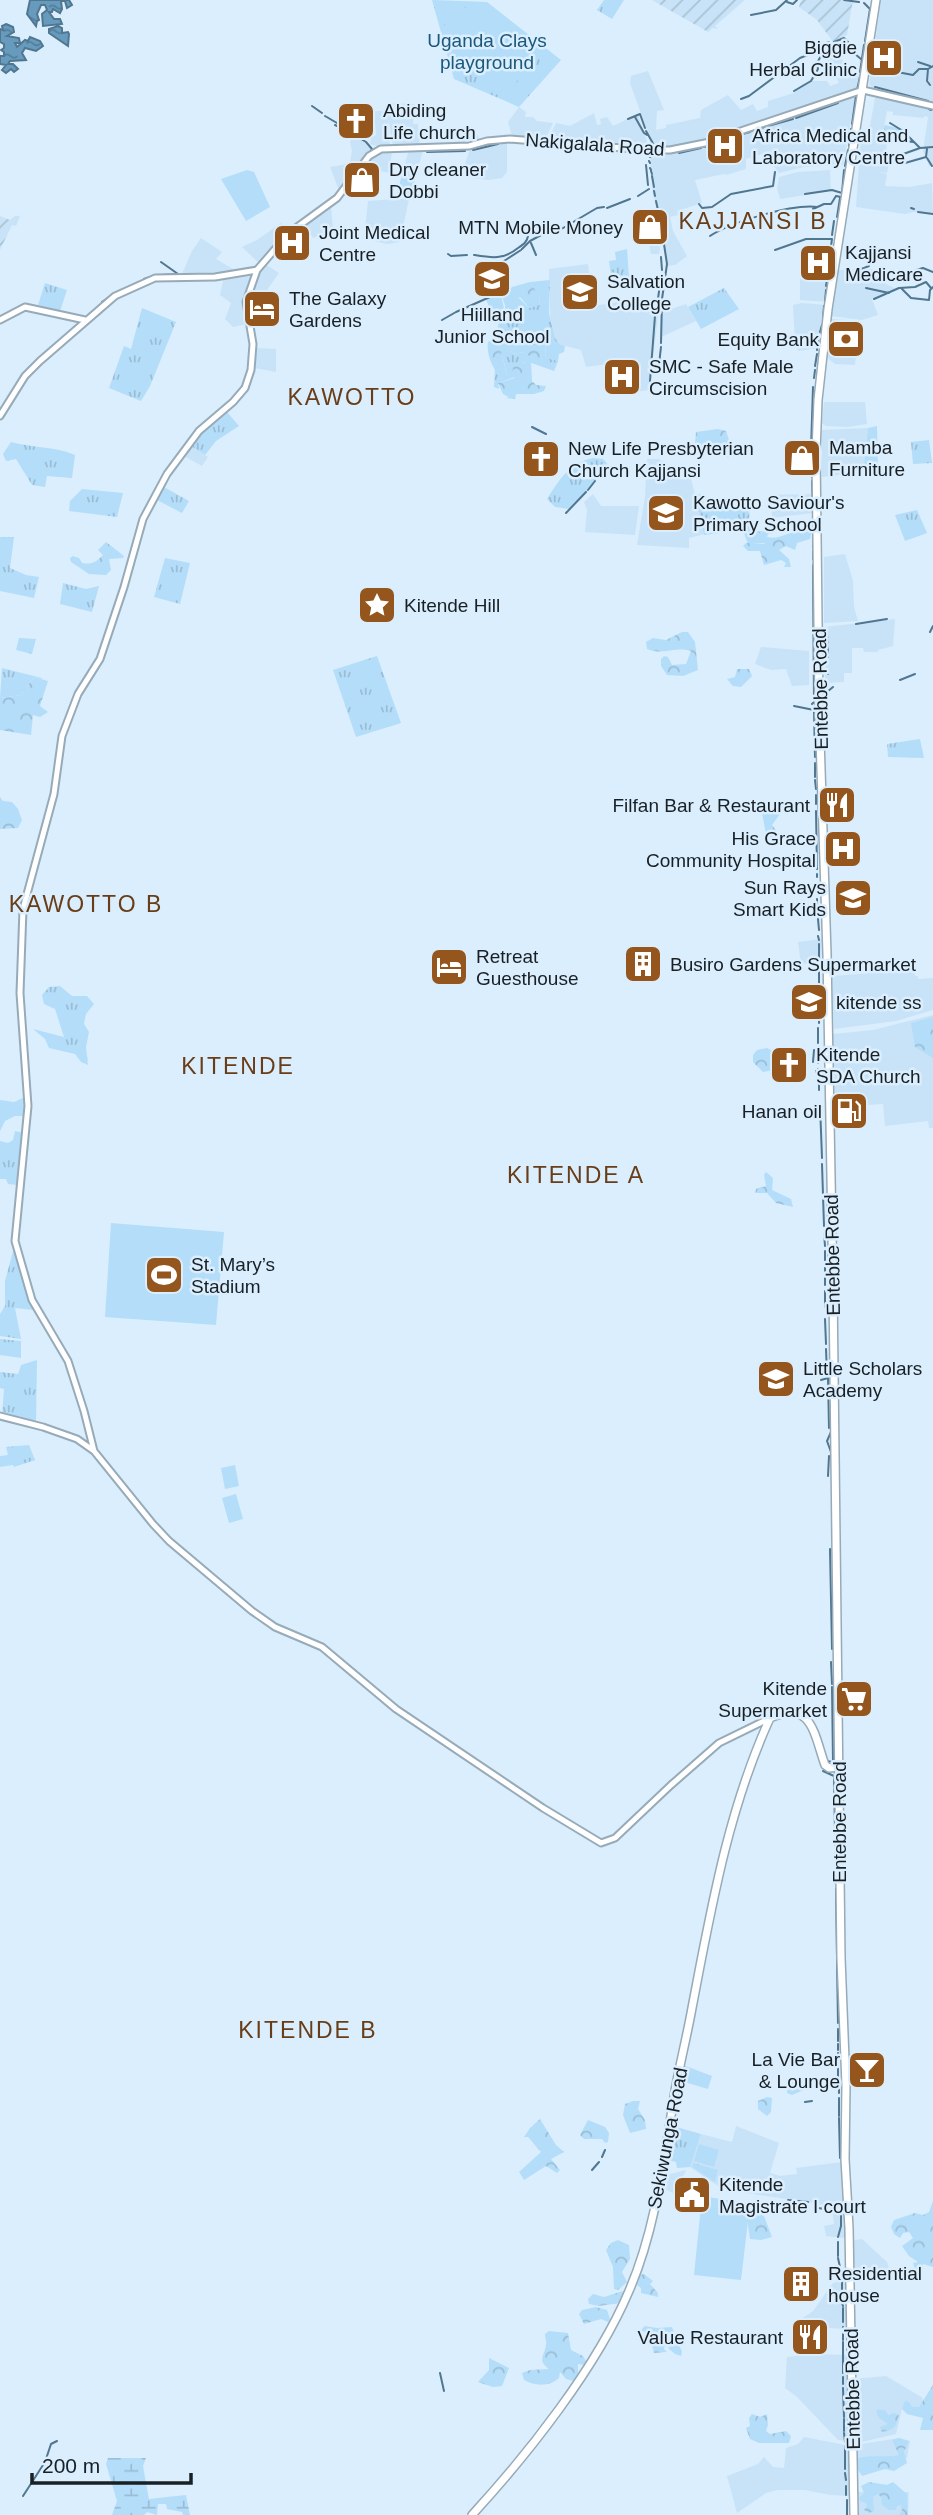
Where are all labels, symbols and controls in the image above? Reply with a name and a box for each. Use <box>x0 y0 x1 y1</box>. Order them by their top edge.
park label: Uganda Clays playground <box>427 30 547 73</box>
place label: Biggie Herbal Clinic <box>749 37 857 80</box>
hospital icon: Biggie Herbal Clinic <box>863 37 905 79</box>
church icon: Abiding Life church <box>335 100 377 142</box>
place label: Abiding Life church <box>383 100 476 143</box>
hospital icon: Africa Medical and Laboratory Centre <box>704 125 746 167</box>
place label: Africa Medical and Laboratory Centre <box>752 125 908 168</box>
street label: Nakigalala Road <box>525 129 665 160</box>
shop icon: Dry cleaner Dobbi <box>341 159 383 201</box>
place label: Dry cleaner Dobbi <box>389 159 487 202</box>
shop icon: MTN Mobile Money <box>629 206 671 248</box>
district label: KAJJANSI B <box>678 208 828 234</box>
place label: MTN Mobile Money <box>458 217 623 238</box>
hospital icon: Joint Medical Centre <box>271 222 313 264</box>
place label: Joint Medical Centre <box>319 222 430 265</box>
hospital icon: Kajjansi Medicare <box>797 242 839 284</box>
place label: Kajjansi Medicare <box>845 242 923 285</box>
school or university icon: Hiilland Junior School <box>471 258 513 300</box>
school or university icon: Salvation College <box>559 271 601 313</box>
place label: Salvation College <box>607 271 685 314</box>
hotel icon: The Galaxy Gardens <box>241 288 283 330</box>
place label: The Galaxy Gardens <box>289 288 387 331</box>
place label: Hiilland Junior School <box>434 304 550 347</box>
bank icon: Equity Bank <box>825 318 867 360</box>
place label: Equity Bank <box>718 329 819 350</box>
hospital icon: SMC - Safe Male Circumscision <box>601 356 643 398</box>
place label: SMC - Safe Male Circumscision <box>649 356 794 399</box>
district label: KAWOTTO <box>288 384 417 410</box>
shop icon: Mamba Furniture <box>781 437 823 479</box>
place label: Mamba Furniture <box>829 437 905 480</box>
church icon: New Life Presbyterian Church Kajjansi <box>520 438 562 480</box>
place label: New Life Presbyterian Church Kajjansi <box>568 438 754 481</box>
school or university icon: Kawotto Saviour's Primary School <box>645 492 687 534</box>
place label: Kawotto Saviour's Primary School <box>693 492 844 535</box>
place icon: Kitende Hill <box>356 584 398 626</box>
place label: Kitende Hill <box>404 595 500 616</box>
street label: Entebbe Road <box>809 628 832 750</box>
restaurant icon: Filfan Bar & Restaurant <box>816 784 858 826</box>
place label: Filfan Bar & Restaurant <box>613 795 811 816</box>
place label: His Grace Community Hospital <box>646 828 816 871</box>
hospital icon: His Grace Community Hospital <box>822 828 864 870</box>
place label: Sun Rays Smart Kids <box>733 877 826 920</box>
school or university icon: Sun Rays Smart Kids <box>832 877 874 919</box>
district label: KAWOTTO B <box>9 891 163 917</box>
building icon: Busiro Gardens Supermarket <box>622 943 664 985</box>
hotel icon: Retreat Guesthouse <box>428 946 470 988</box>
place label: Retreat Guesthouse <box>476 946 578 989</box>
place label: Busiro Gardens Supermarket <box>670 954 917 975</box>
school or university icon: kitende ss <box>788 981 830 1023</box>
place label: kitende ss <box>836 992 922 1013</box>
church icon: Kitende SDA Church <box>768 1044 810 1086</box>
place label: Kitende SDA Church <box>816 1044 921 1087</box>
district label: KITENDE <box>181 1053 295 1079</box>
fuel station icon: Hanan oil <box>828 1090 870 1132</box>
place label: Hanan oil <box>742 1101 822 1122</box>
district label: KITENDE A <box>507 1162 645 1188</box>
street label: Entebbe Road <box>821 1194 844 1316</box>
sports icon: St. Mary’s Stadium <box>143 1254 185 1296</box>
place label: St. Mary’s Stadium <box>191 1254 275 1297</box>
school or university icon: Little Scholars Academy <box>755 1358 797 1400</box>
place label: Little Scholars Academy <box>803 1358 922 1401</box>
place label: Kitende Supermarket <box>718 1678 828 1721</box>
supermarket icon: Kitende Supermarket <box>833 1678 875 1720</box>
street label: Entebbe Road <box>829 1761 850 1883</box>
district label: KITENDE B <box>238 2017 378 2043</box>
place label: La Vie Bar & Lounge <box>752 2049 841 2092</box>
bar icon: La Vie Bar & Lounge <box>846 2049 888 2091</box>
street label: Sekiwunga Road <box>643 2066 692 2211</box>
public building icon: Kitende Magistrate I court <box>671 2174 713 2216</box>
place label: Kitende Magistrate I court <box>719 2174 866 2217</box>
building icon: Residential house <box>780 2263 822 2305</box>
place label: Residential house <box>828 2263 922 2306</box>
restaurant icon: Value Restaurant <box>789 2316 831 2358</box>
place label: Value Restaurant <box>638 2327 784 2348</box>
street label: Entebbe Road <box>841 2328 864 2450</box>
scale bar <box>32 2442 191 2486</box>
text: 200 m <box>42 2454 100 2477</box>

